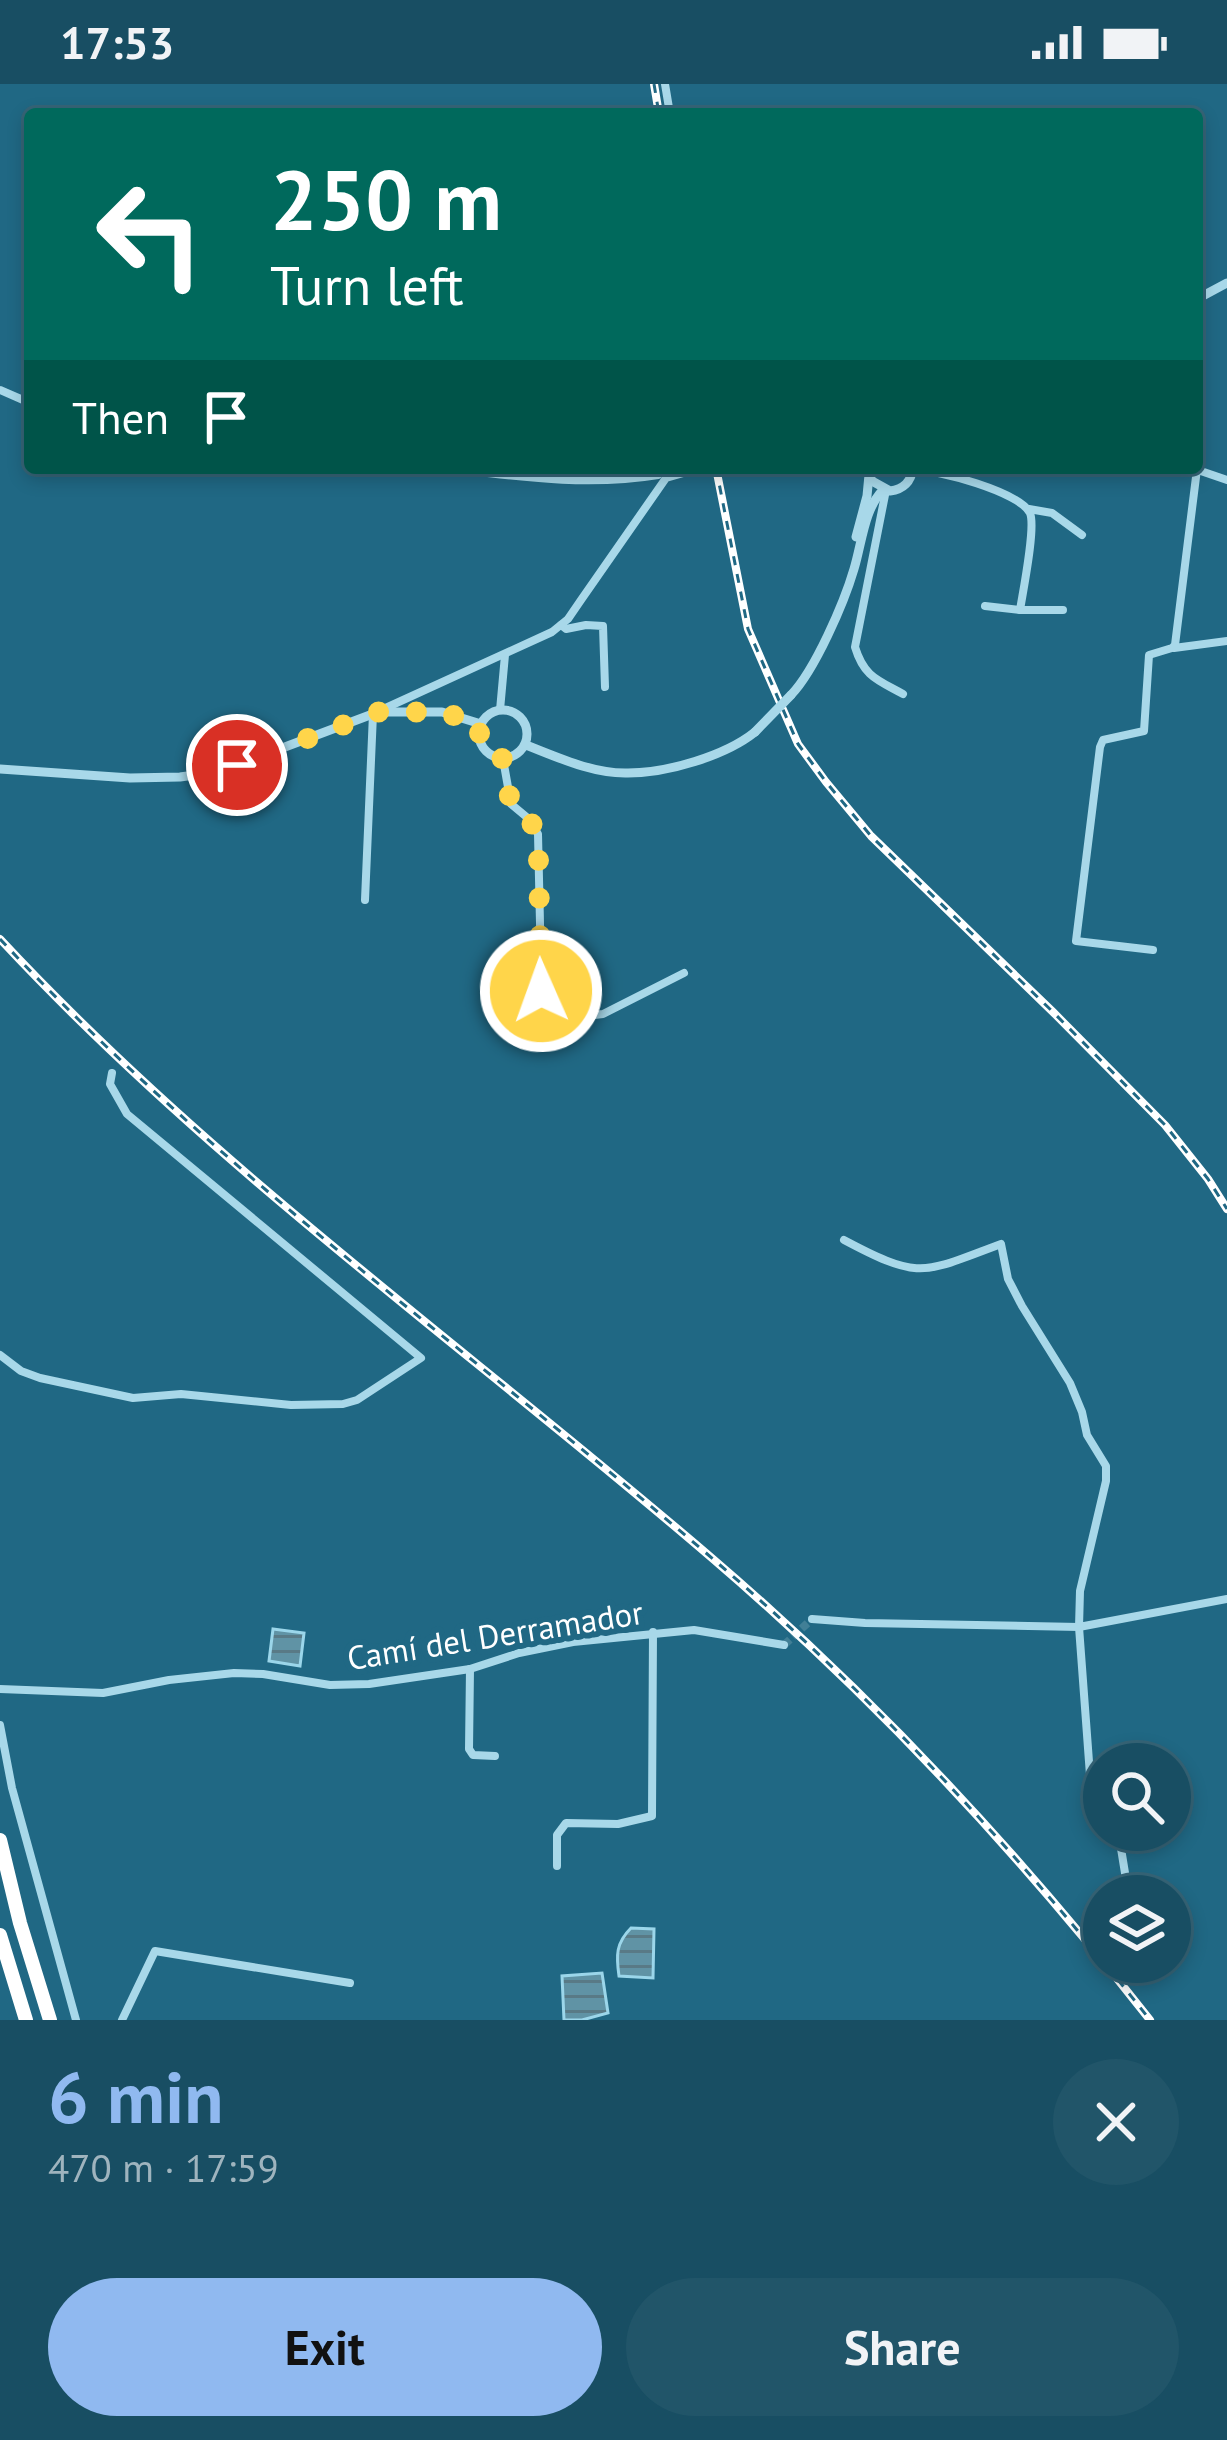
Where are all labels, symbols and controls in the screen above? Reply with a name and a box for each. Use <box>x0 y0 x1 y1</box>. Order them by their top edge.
text: 17:53 <box>60 13 174 71</box>
text: 250 m <box>270 144 502 253</box>
icon: left <box>72 156 228 312</box>
text: Turn left <box>270 250 464 320</box>
icon: arrive <box>193 384 259 450</box>
text: Then <box>72 388 169 446</box>
pin <box>186 714 288 816</box>
icon: arrive <box>204 732 270 798</box>
position arrow <box>478 928 604 1054</box>
street label: Camí del Derramador <box>344 1590 646 1679</box>
map controls <box>1083 1743 1191 1983</box>
button: search <box>1083 1743 1191 1851</box>
button: layers <box>1083 1875 1191 1983</box>
text: 6 min <box>48 2050 224 2143</box>
button: close <box>1053 2059 1179 2185</box>
text: 470 m · 17:59 <box>48 2142 279 2193</box>
button: Exit <box>48 2278 602 2416</box>
button: Share <box>626 2278 1179 2416</box>

